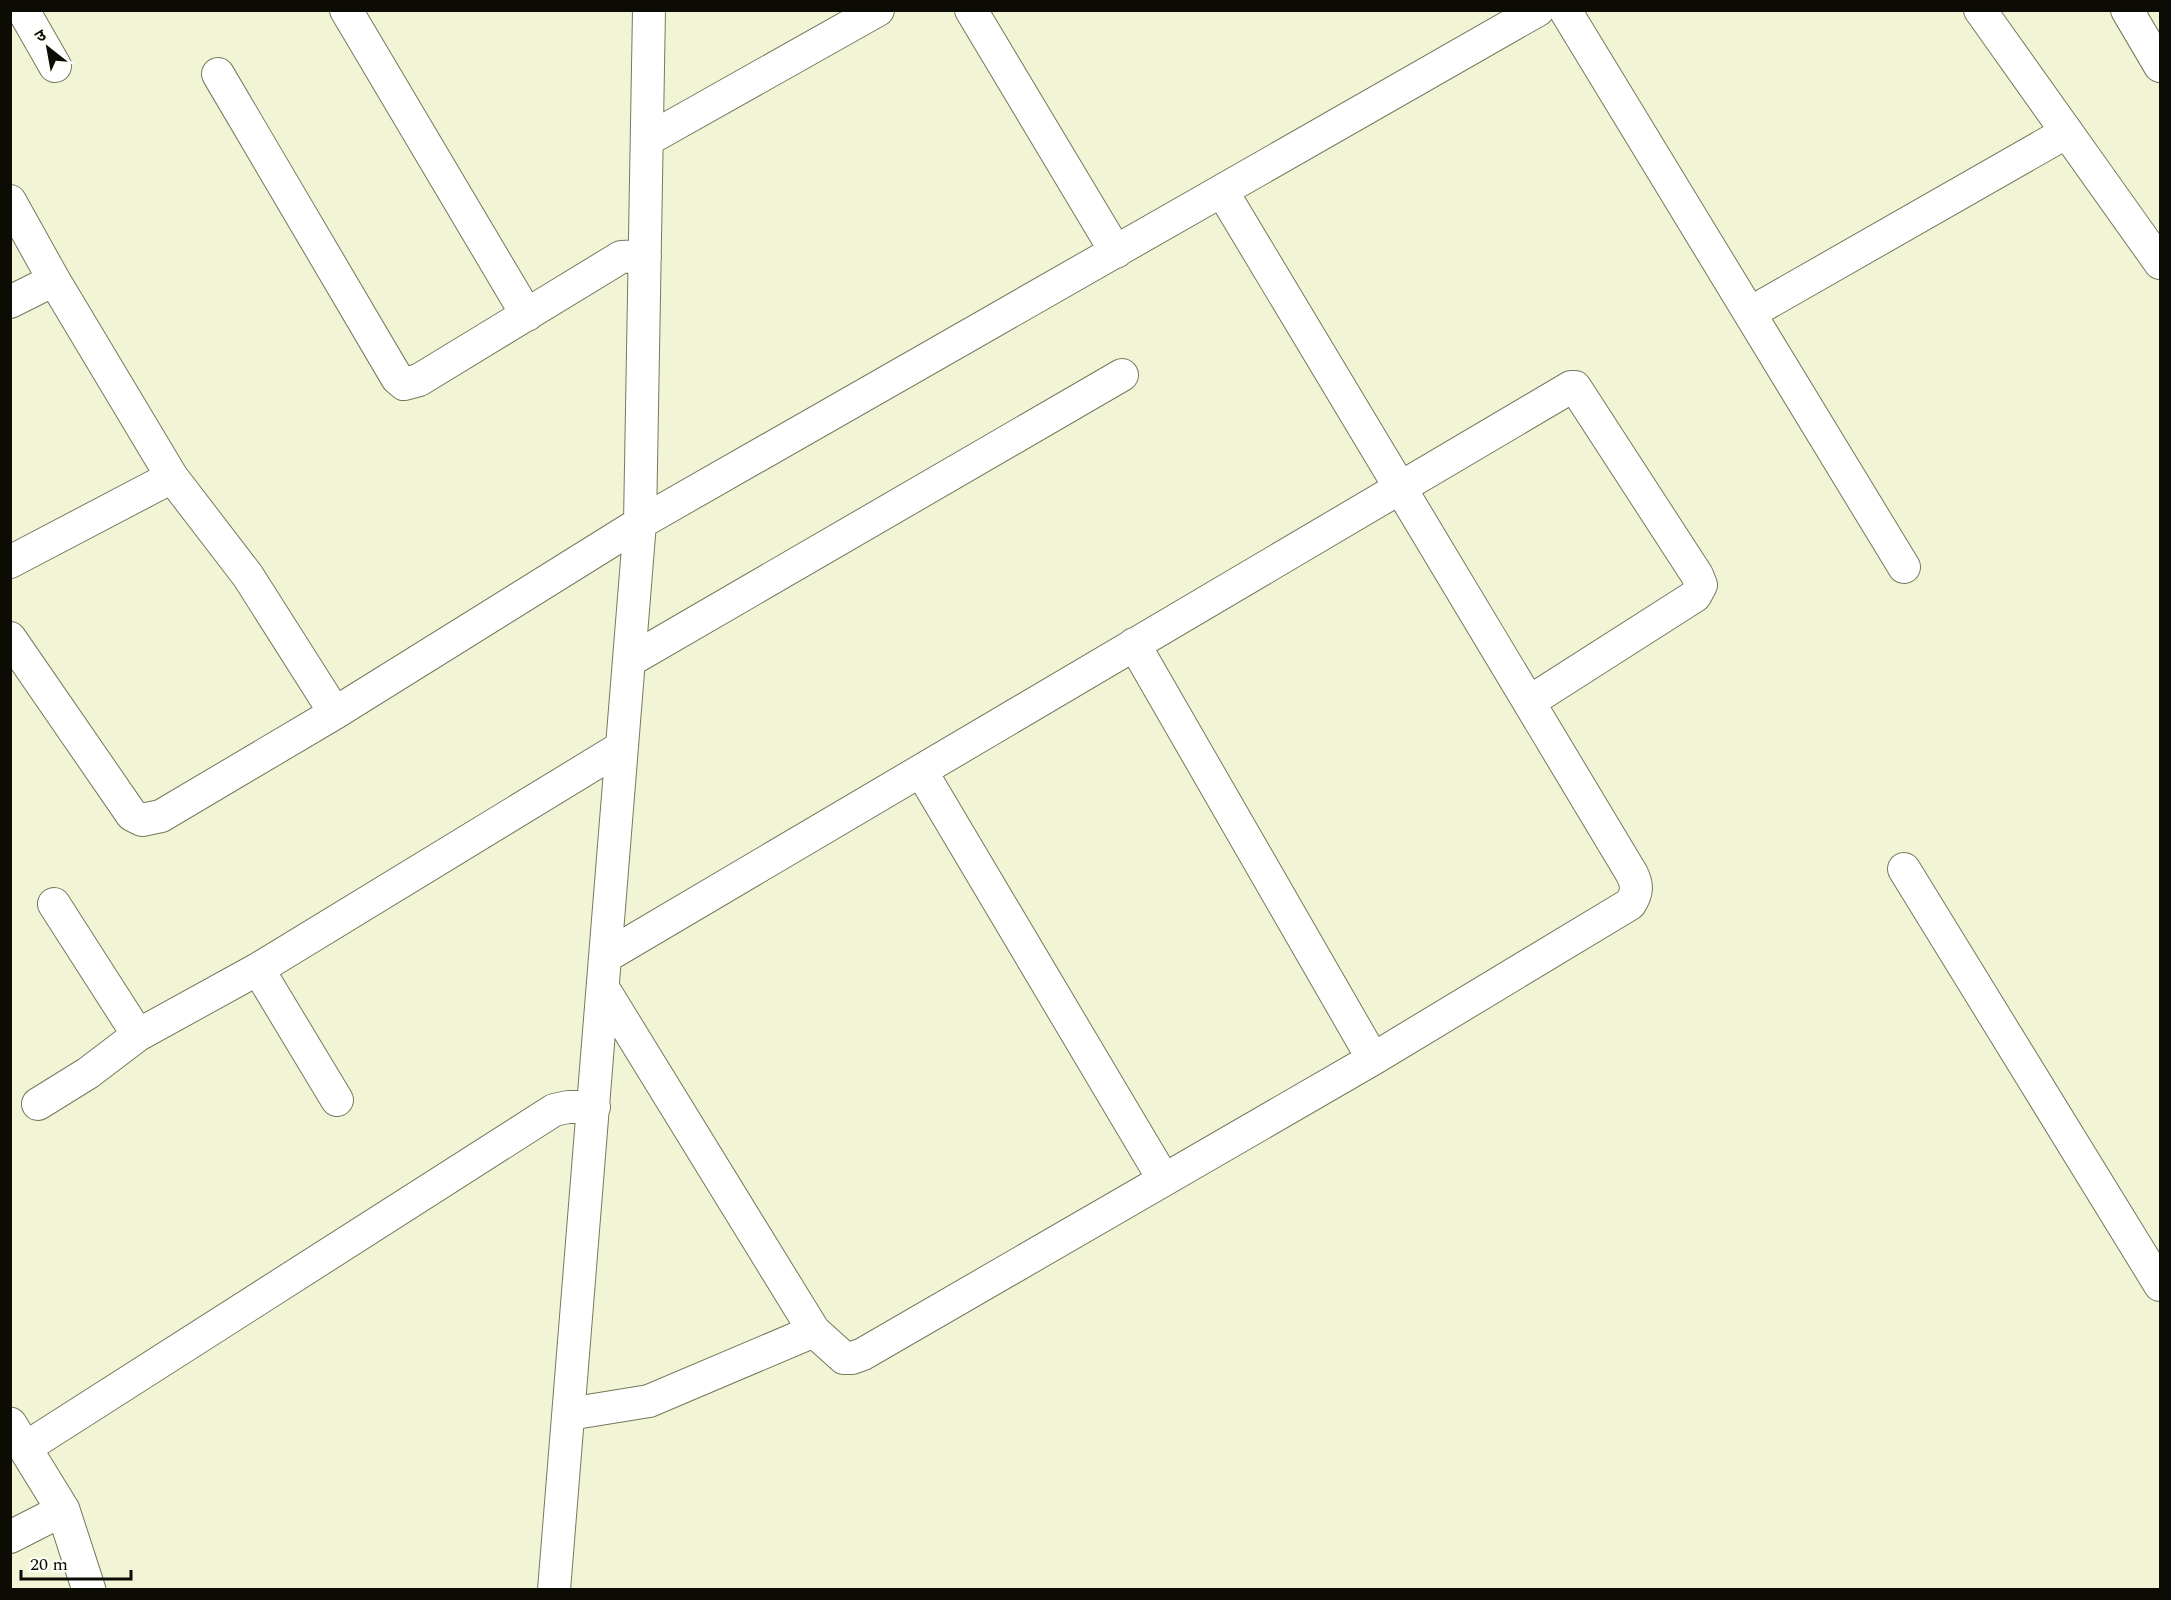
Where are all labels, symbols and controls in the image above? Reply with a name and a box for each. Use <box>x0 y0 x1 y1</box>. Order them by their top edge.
north arrow <box>18 18 78 78</box>
text: उ <box>31 23 52 49</box>
scale bar <box>21 1543 130 1581</box>
text: 20 m <box>30 1551 68 1578</box>

